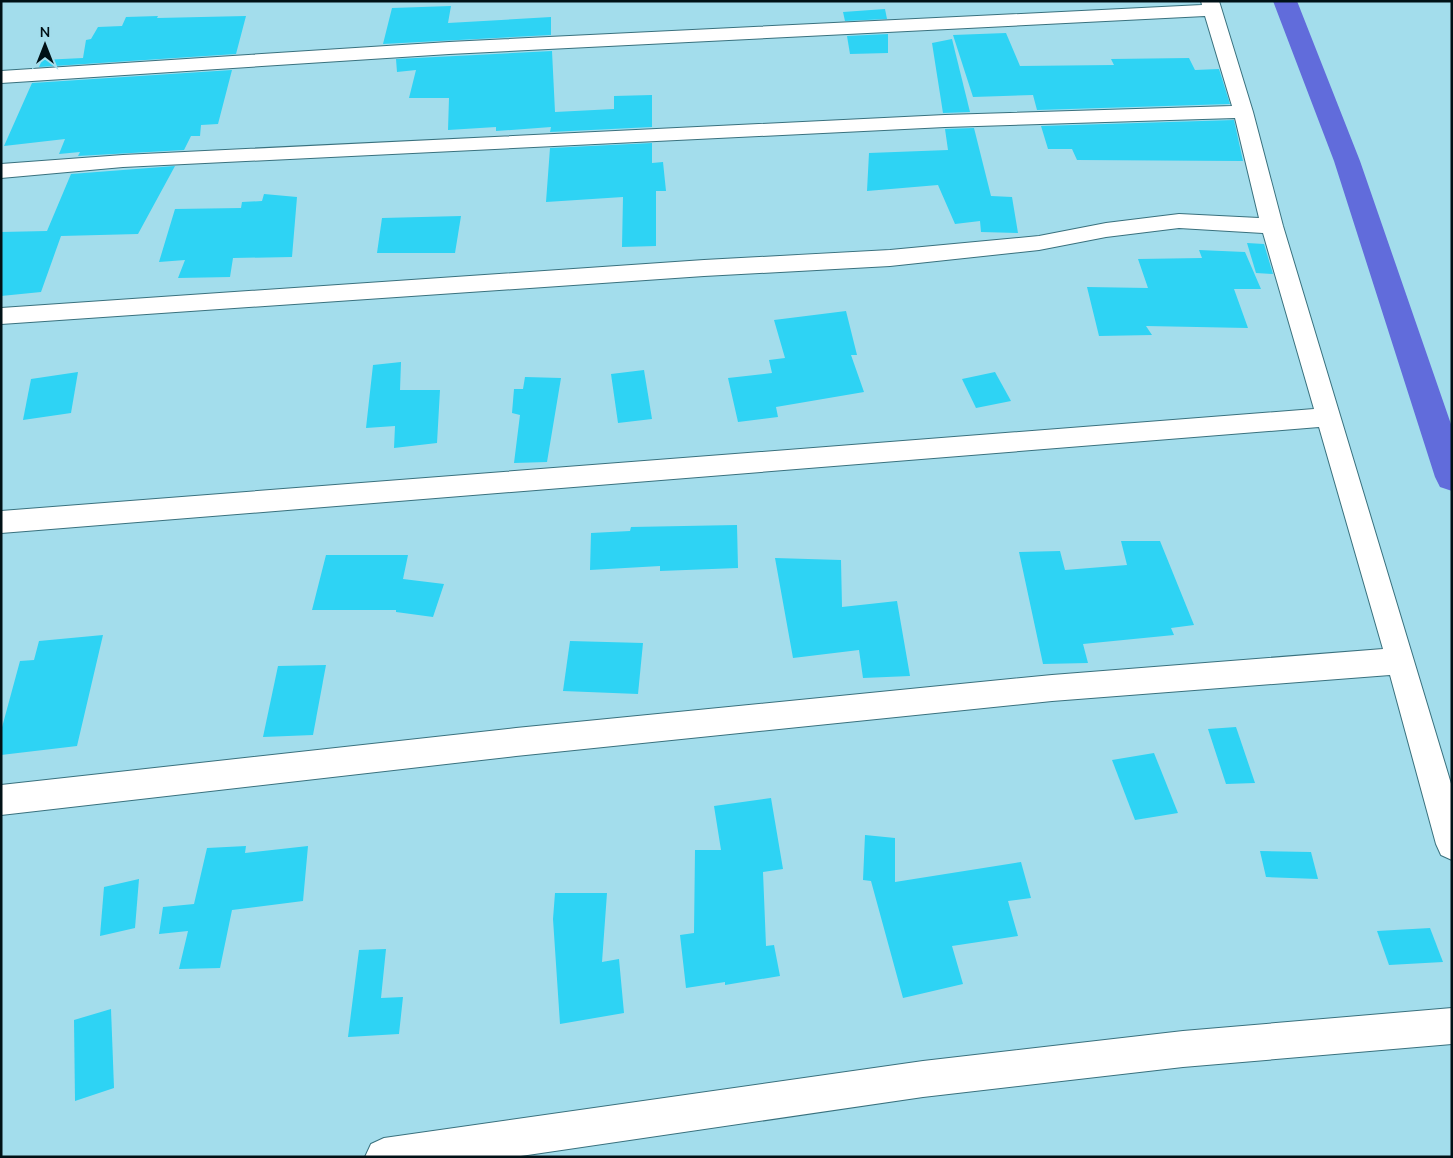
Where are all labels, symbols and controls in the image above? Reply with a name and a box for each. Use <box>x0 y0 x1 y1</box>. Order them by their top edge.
north arrow <box>20 20 70 70</box>
text: N <box>40 23 50 42</box>

